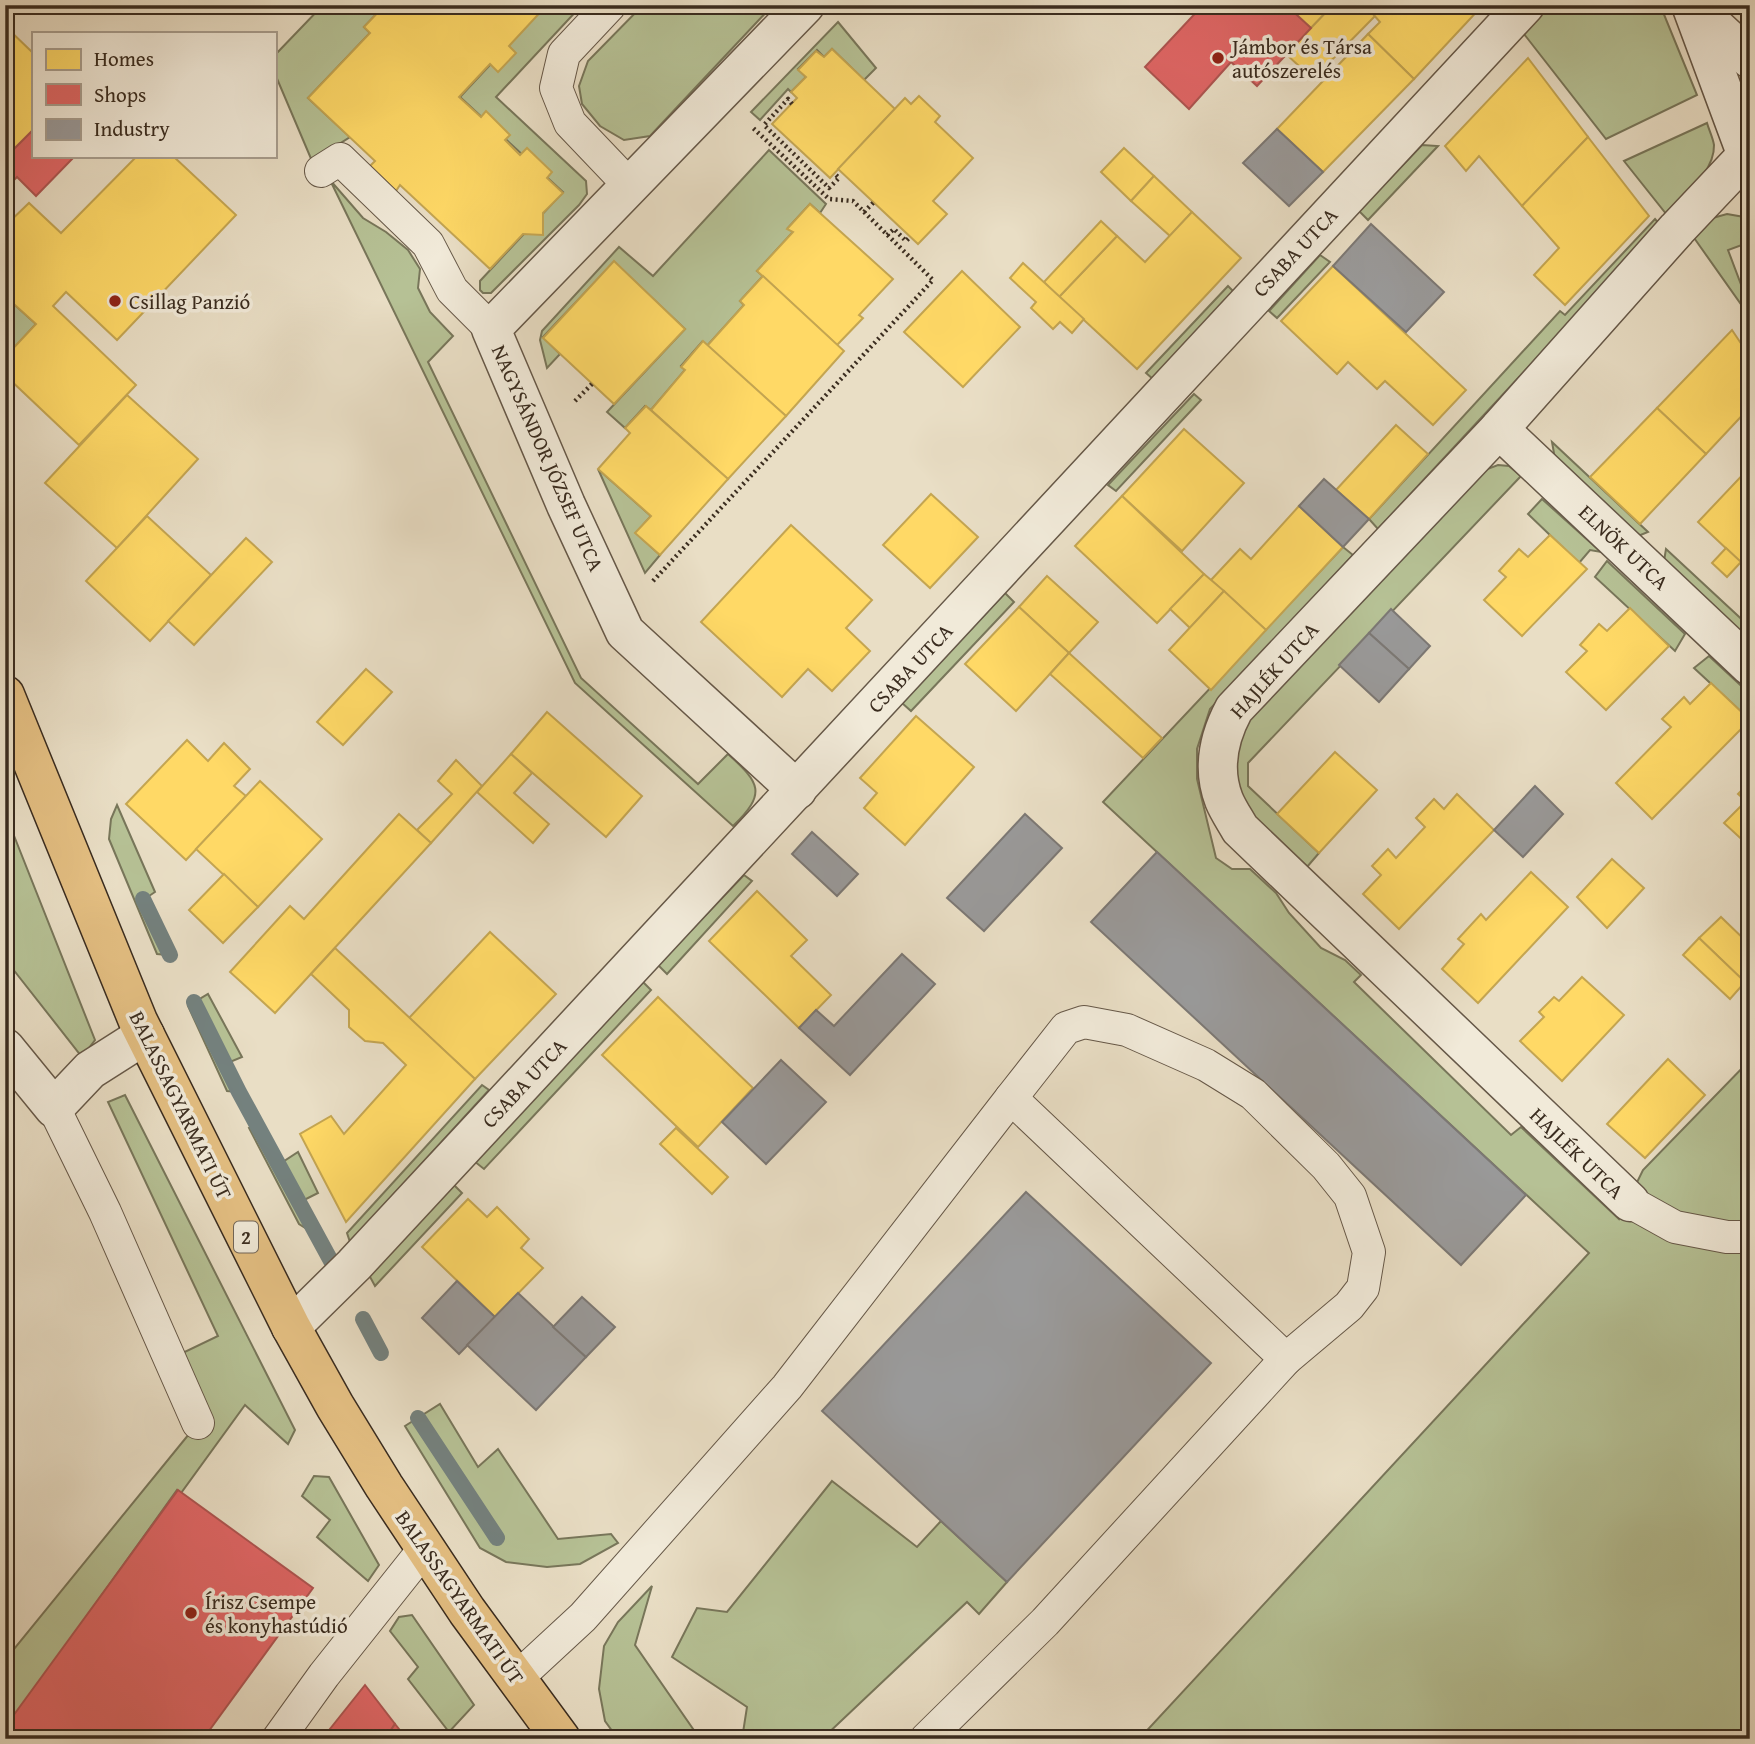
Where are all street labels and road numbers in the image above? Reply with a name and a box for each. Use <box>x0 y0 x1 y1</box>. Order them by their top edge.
street label: CSABA UTCA <box>1245 200 1345 304</box>
street label: NAGYSÁNDOR JÓZSEF UTCA <box>484 340 612 576</box>
street label: ELNÖK UTCA <box>1572 497 1676 597</box>
street label: HAJLÉK UTCA <box>1222 615 1326 725</box>
street label: CSABA UTCA <box>860 616 960 720</box>
street label: BALASSAGYARMATI ÚT <box>122 1006 240 1205</box>
street label: CSABA UTCA <box>474 1031 574 1135</box>
street label: HAJLÉK UTCA <box>1523 1100 1631 1206</box>
road number: 2 <box>234 1222 258 1252</box>
street label: BALASSAGYARMATI ÚT <box>388 1504 532 1690</box>

